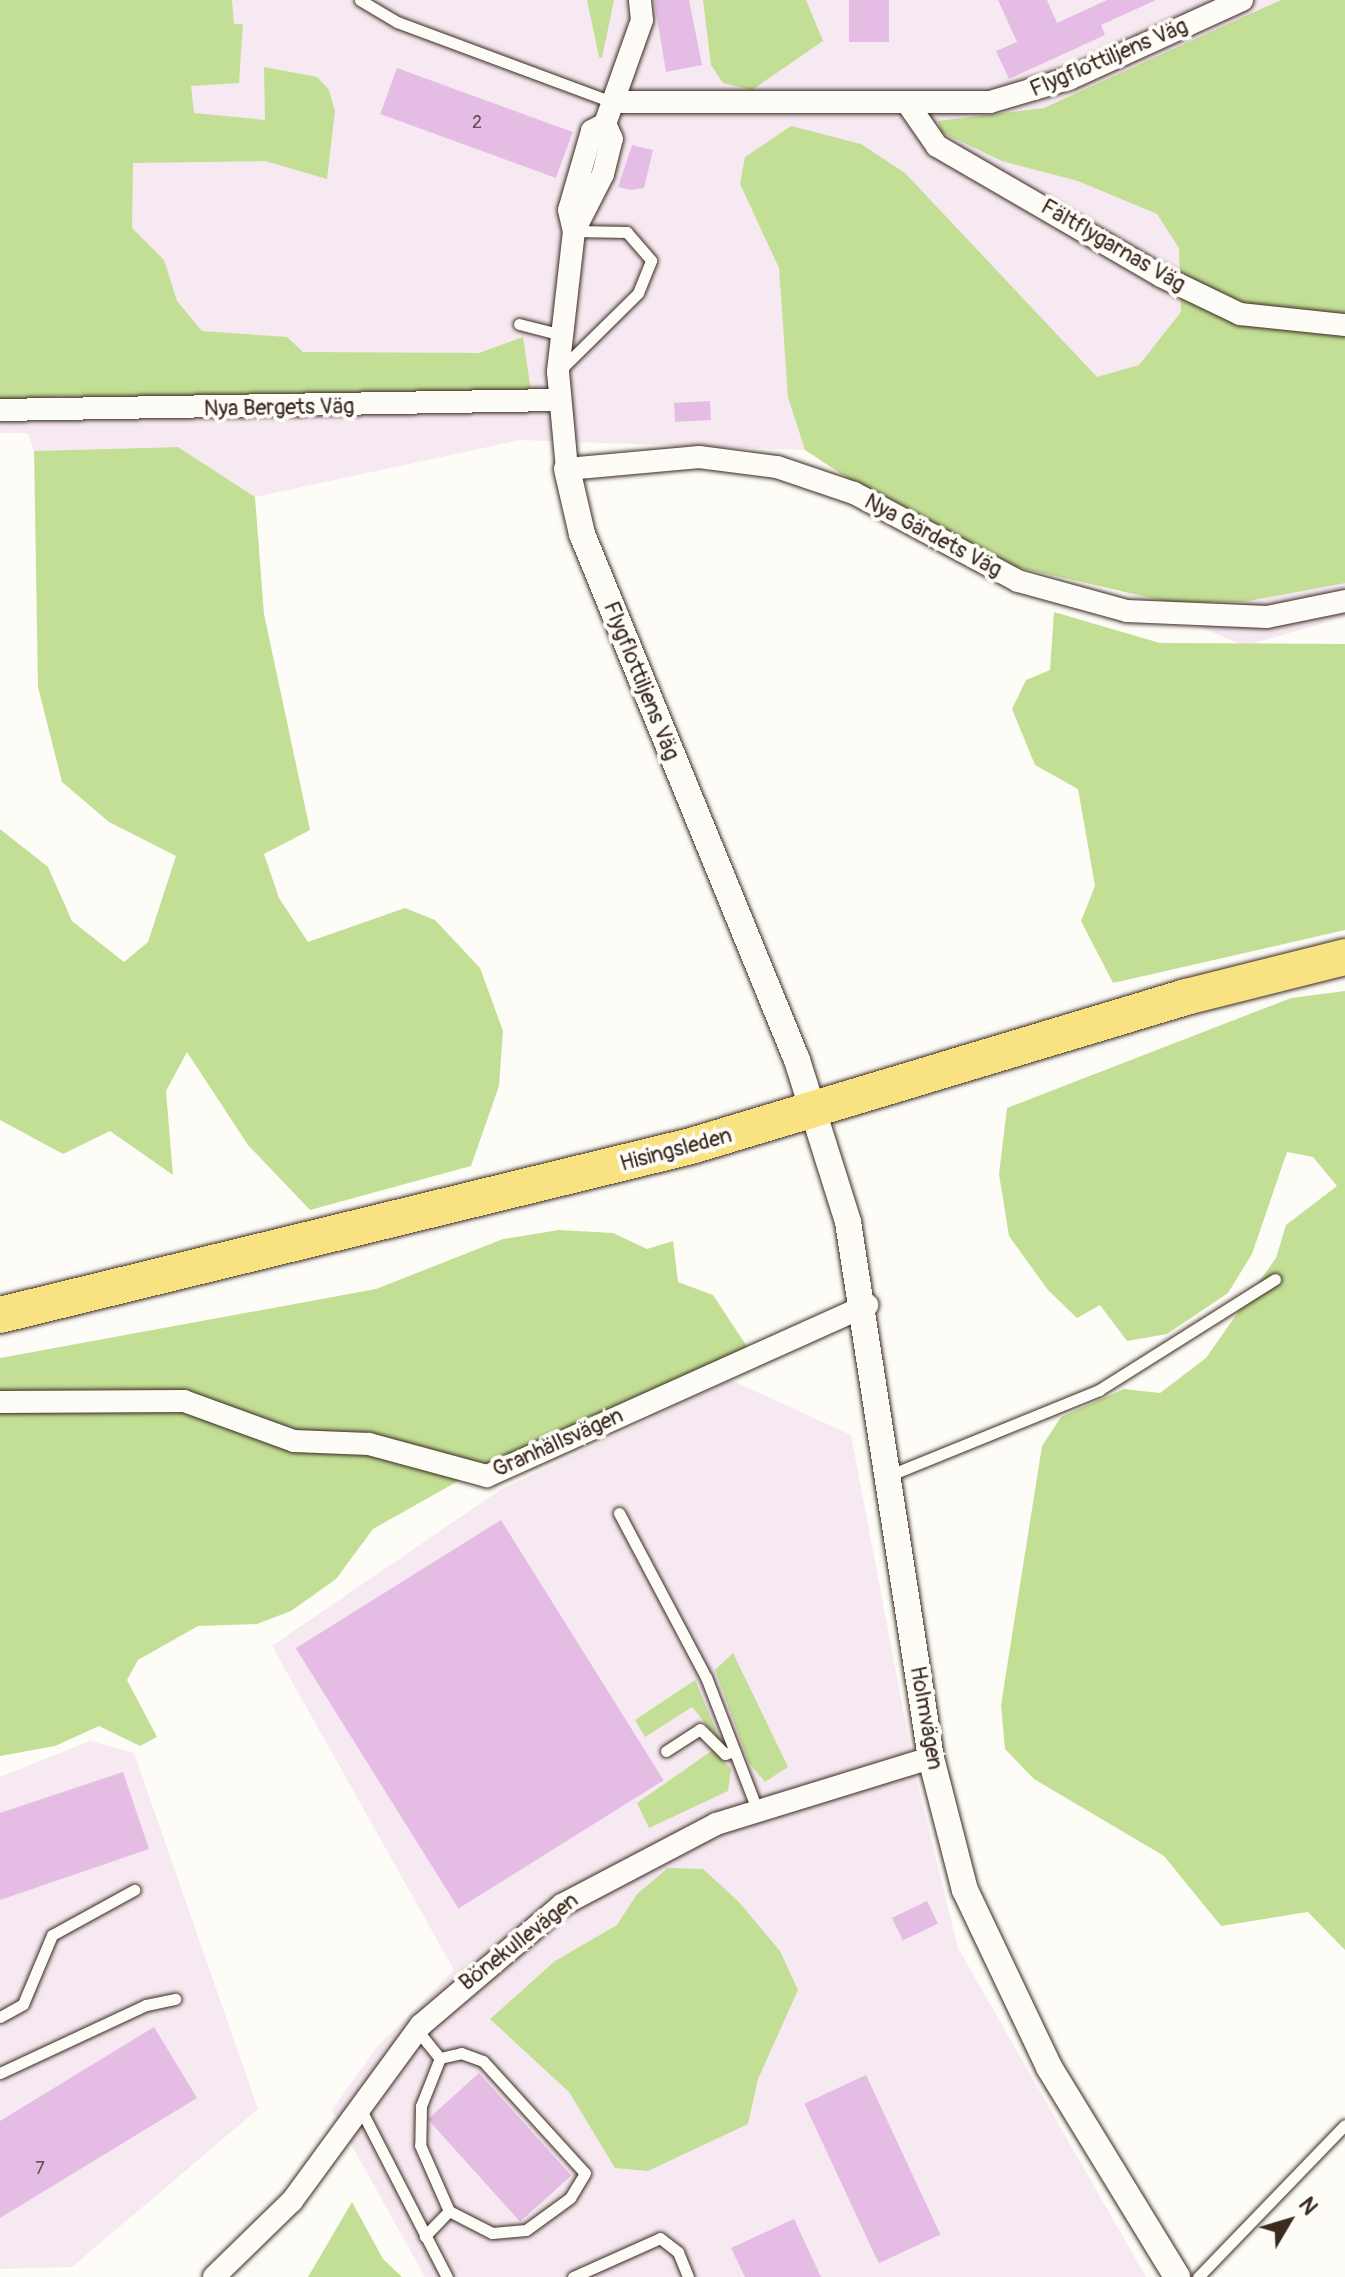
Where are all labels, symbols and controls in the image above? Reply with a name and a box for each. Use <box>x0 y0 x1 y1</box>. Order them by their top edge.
street label: Flygflottiljens Väg <box>1026 13 1192 103</box>
house number: 2 <box>472 112 482 134</box>
street label: Fältflygarnas Väg <box>1036 194 1190 298</box>
street label: Nya Bergets Väg <box>204 393 354 423</box>
street label: Nya Gärdets Väg <box>860 489 1006 583</box>
street label: Flygflottiljens Väg <box>597 598 685 764</box>
street label: Hisingsleden <box>617 1122 735 1178</box>
street label: Granhällsvägen <box>489 1402 627 1484</box>
street label: Holmvägen <box>904 1664 948 1772</box>
street label: Bönekullevägen <box>454 1887 584 1997</box>
house number: 7 <box>35 2158 45 2180</box>
north arrow <box>1249 2181 1329 2261</box>
text: N <box>1292 2192 1324 2221</box>

